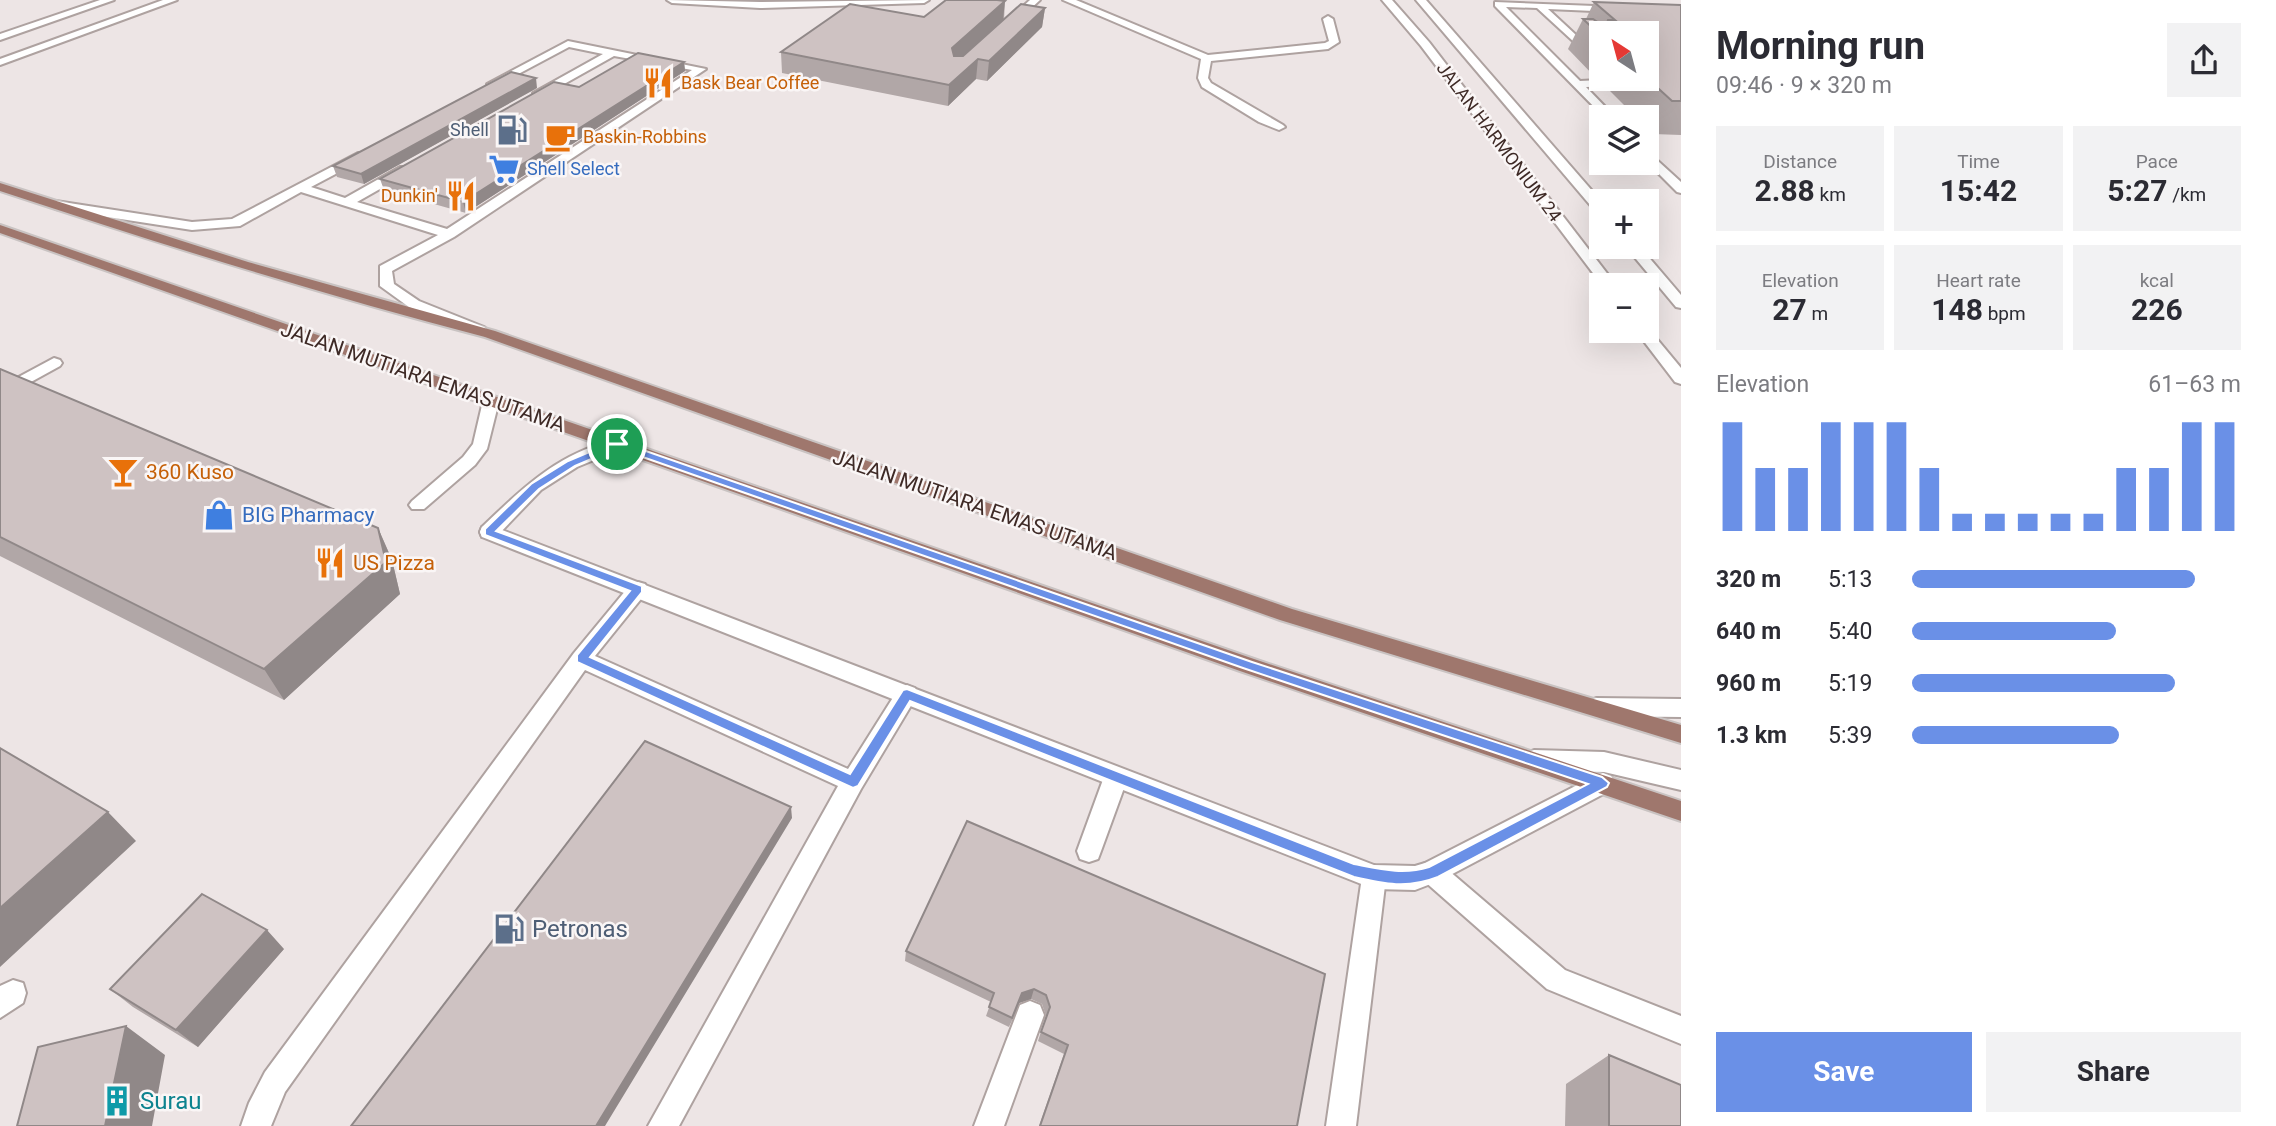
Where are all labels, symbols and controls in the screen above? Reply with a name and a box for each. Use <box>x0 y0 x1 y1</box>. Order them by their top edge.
north arrow <box>1589 21 1659 91</box>
map controls <box>1589 21 1659 343</box>
button: share <box>2167 23 2241 97</box>
text: Morning run <box>1716 24 1925 68</box>
street label: JALAN HARMONIUM 24 <box>1433 58 1566 226</box>
restaurant icon: Bask Bear Coffee <box>641 66 675 100</box>
place label: Bask Bear Coffee <box>681 72 819 93</box>
text: 09:46 · 9 × 320 m <box>1716 72 1892 99</box>
button: layers <box>1589 105 1659 175</box>
fuel station icon: Shell <box>495 113 529 147</box>
place label: Shell <box>450 119 489 140</box>
cafe icon: Baskin-Robbins <box>543 120 577 154</box>
place label: Baskin-Robbins <box>583 126 707 147</box>
text: Distance <box>1763 150 1837 173</box>
text: Time <box>1957 150 2000 173</box>
text: Pace <box>2136 150 2178 173</box>
supermarket icon: Shell Select <box>487 152 521 186</box>
place label: Shell Select <box>527 158 620 179</box>
text: 2.88 <box>1754 173 1815 208</box>
text: 15:42 <box>1940 173 2017 208</box>
text: 5:27 <box>2107 173 2167 208</box>
restaurant icon: Dunkin' <box>444 179 478 213</box>
text: km <box>1815 183 1846 206</box>
text: /km <box>2167 183 2206 206</box>
place label: Dunkin' <box>381 185 438 206</box>
button: + <box>1589 189 1659 259</box>
text: Elevation <box>1762 269 1839 292</box>
text: Heart rate <box>1936 269 2021 292</box>
text: kcal <box>2140 269 2174 292</box>
button: − <box>1589 273 1659 343</box>
text: 27 <box>1772 292 1807 327</box>
text: 148 <box>1931 292 1983 327</box>
text: 226 <box>2131 292 2183 327</box>
text: m <box>1807 302 1828 325</box>
text: bpm <box>1983 302 2026 325</box>
street label: JALAN MUTIARA EMAS UTAMA <box>278 317 569 437</box>
text: Elevation <box>1716 371 1809 398</box>
text: 61–63 m <box>2148 371 2241 398</box>
pin <box>587 414 647 474</box>
icon: arrive <box>598 425 636 463</box>
street label: JALAN MUTIARA EMAS UTAMA <box>830 445 1121 565</box>
bar icon: 360 Kuso <box>106 455 140 489</box>
place label: 360 Kuso <box>146 460 234 484</box>
shop icon: BIG Pharmacy <box>202 498 236 532</box>
place label: BIG Pharmacy <box>242 503 374 527</box>
restaurant icon: US Pizza <box>313 546 347 580</box>
place label: US Pizza <box>353 551 435 575</box>
text: 320 m <box>1716 566 1781 593</box>
text: 5:13 <box>1828 566 1872 593</box>
text: 640 m <box>1716 618 1781 645</box>
text: 5:40 <box>1828 618 1872 645</box>
text: 960 m <box>1716 670 1781 697</box>
text: 5:19 <box>1828 670 1872 697</box>
text: 1.3 km <box>1716 722 1787 749</box>
text: 5:39 <box>1828 722 1872 749</box>
fuel station icon: Petronas <box>492 912 526 946</box>
place label: Petronas <box>532 915 628 943</box>
button: Save <box>1716 1032 1972 1112</box>
button: Share <box>1986 1032 2241 1112</box>
building icon: Surau <box>100 1084 134 1118</box>
place label: Surau <box>140 1087 201 1115</box>

